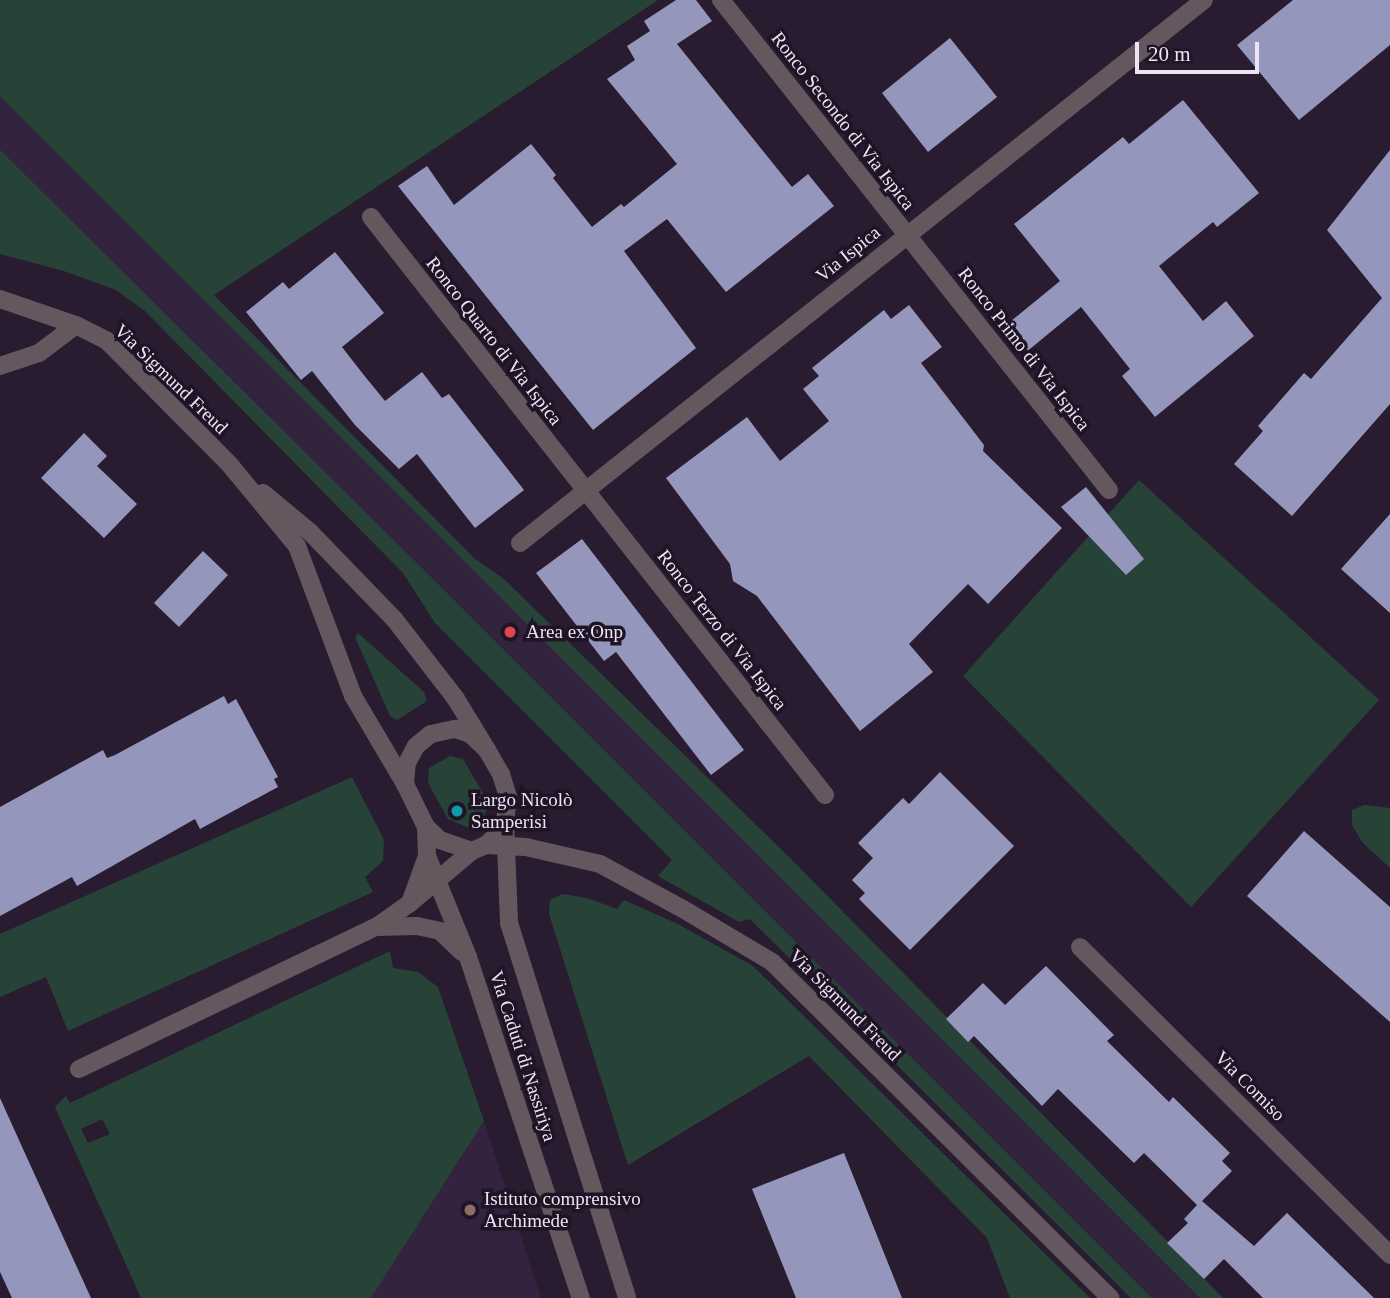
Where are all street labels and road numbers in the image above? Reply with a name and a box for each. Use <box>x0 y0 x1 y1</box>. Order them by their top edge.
street label: Ronco Secondo di Via Ispica <box>766 27 920 215</box>
street label: Via Ispica <box>811 221 885 287</box>
street label: Ronco Quarto di Via Ispica <box>421 252 567 430</box>
street label: Ronco Primo di Via Ispica <box>953 263 1095 435</box>
street label: Via Sigmund Freud <box>110 319 232 439</box>
street label: Ronco Terzo di Via Ispica <box>652 545 792 715</box>
street label: Via Sigmund Freud <box>784 944 906 1066</box>
street label: Via Caduti di Nassiriya <box>485 968 561 1144</box>
street label: Via Comiso <box>1210 1046 1290 1126</box>

